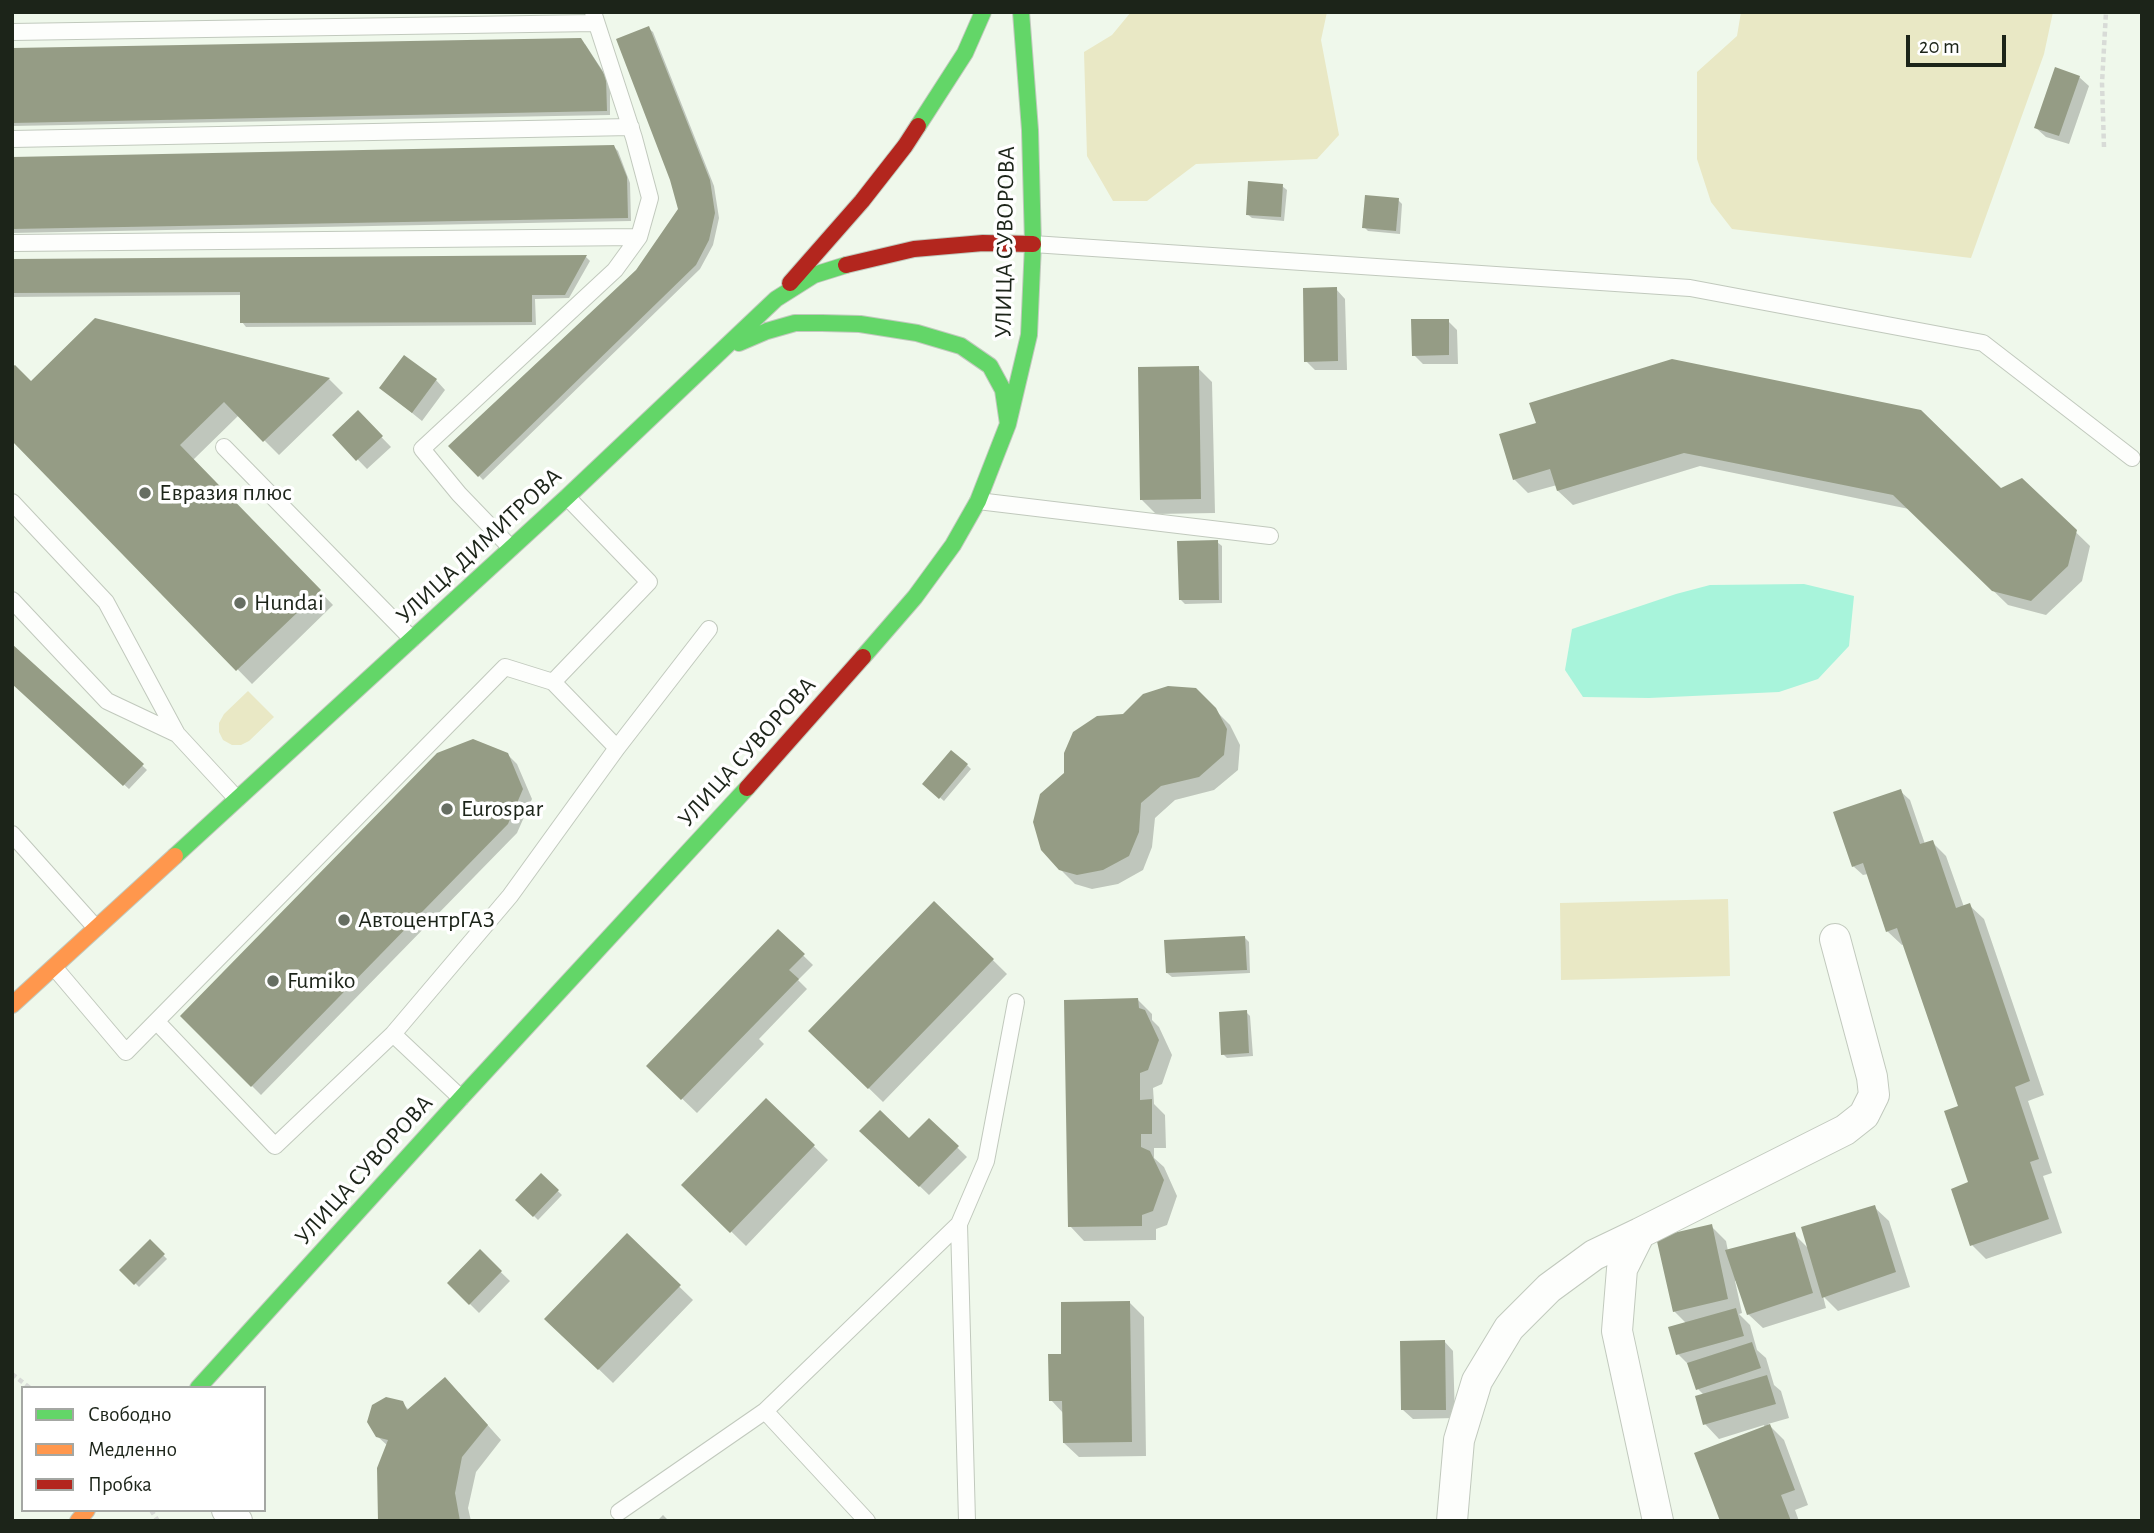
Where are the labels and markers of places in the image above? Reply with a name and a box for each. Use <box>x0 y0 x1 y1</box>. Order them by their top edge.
place label: Евразия плюс <box>159 479 292 507</box>
marker: Евразия плюс <box>137 485 153 501</box>
place label: Hundai <box>254 589 324 617</box>
marker: Hundai <box>232 595 248 611</box>
place label: Eurospar <box>461 795 543 823</box>
marker: Eurospar <box>439 801 455 817</box>
place label: АвтоцентрГАЗ <box>358 906 495 934</box>
marker: АвтоцентрГАЗ <box>336 912 352 928</box>
place label: Fumiko <box>287 967 356 995</box>
marker: Fumiko <box>265 973 281 989</box>

